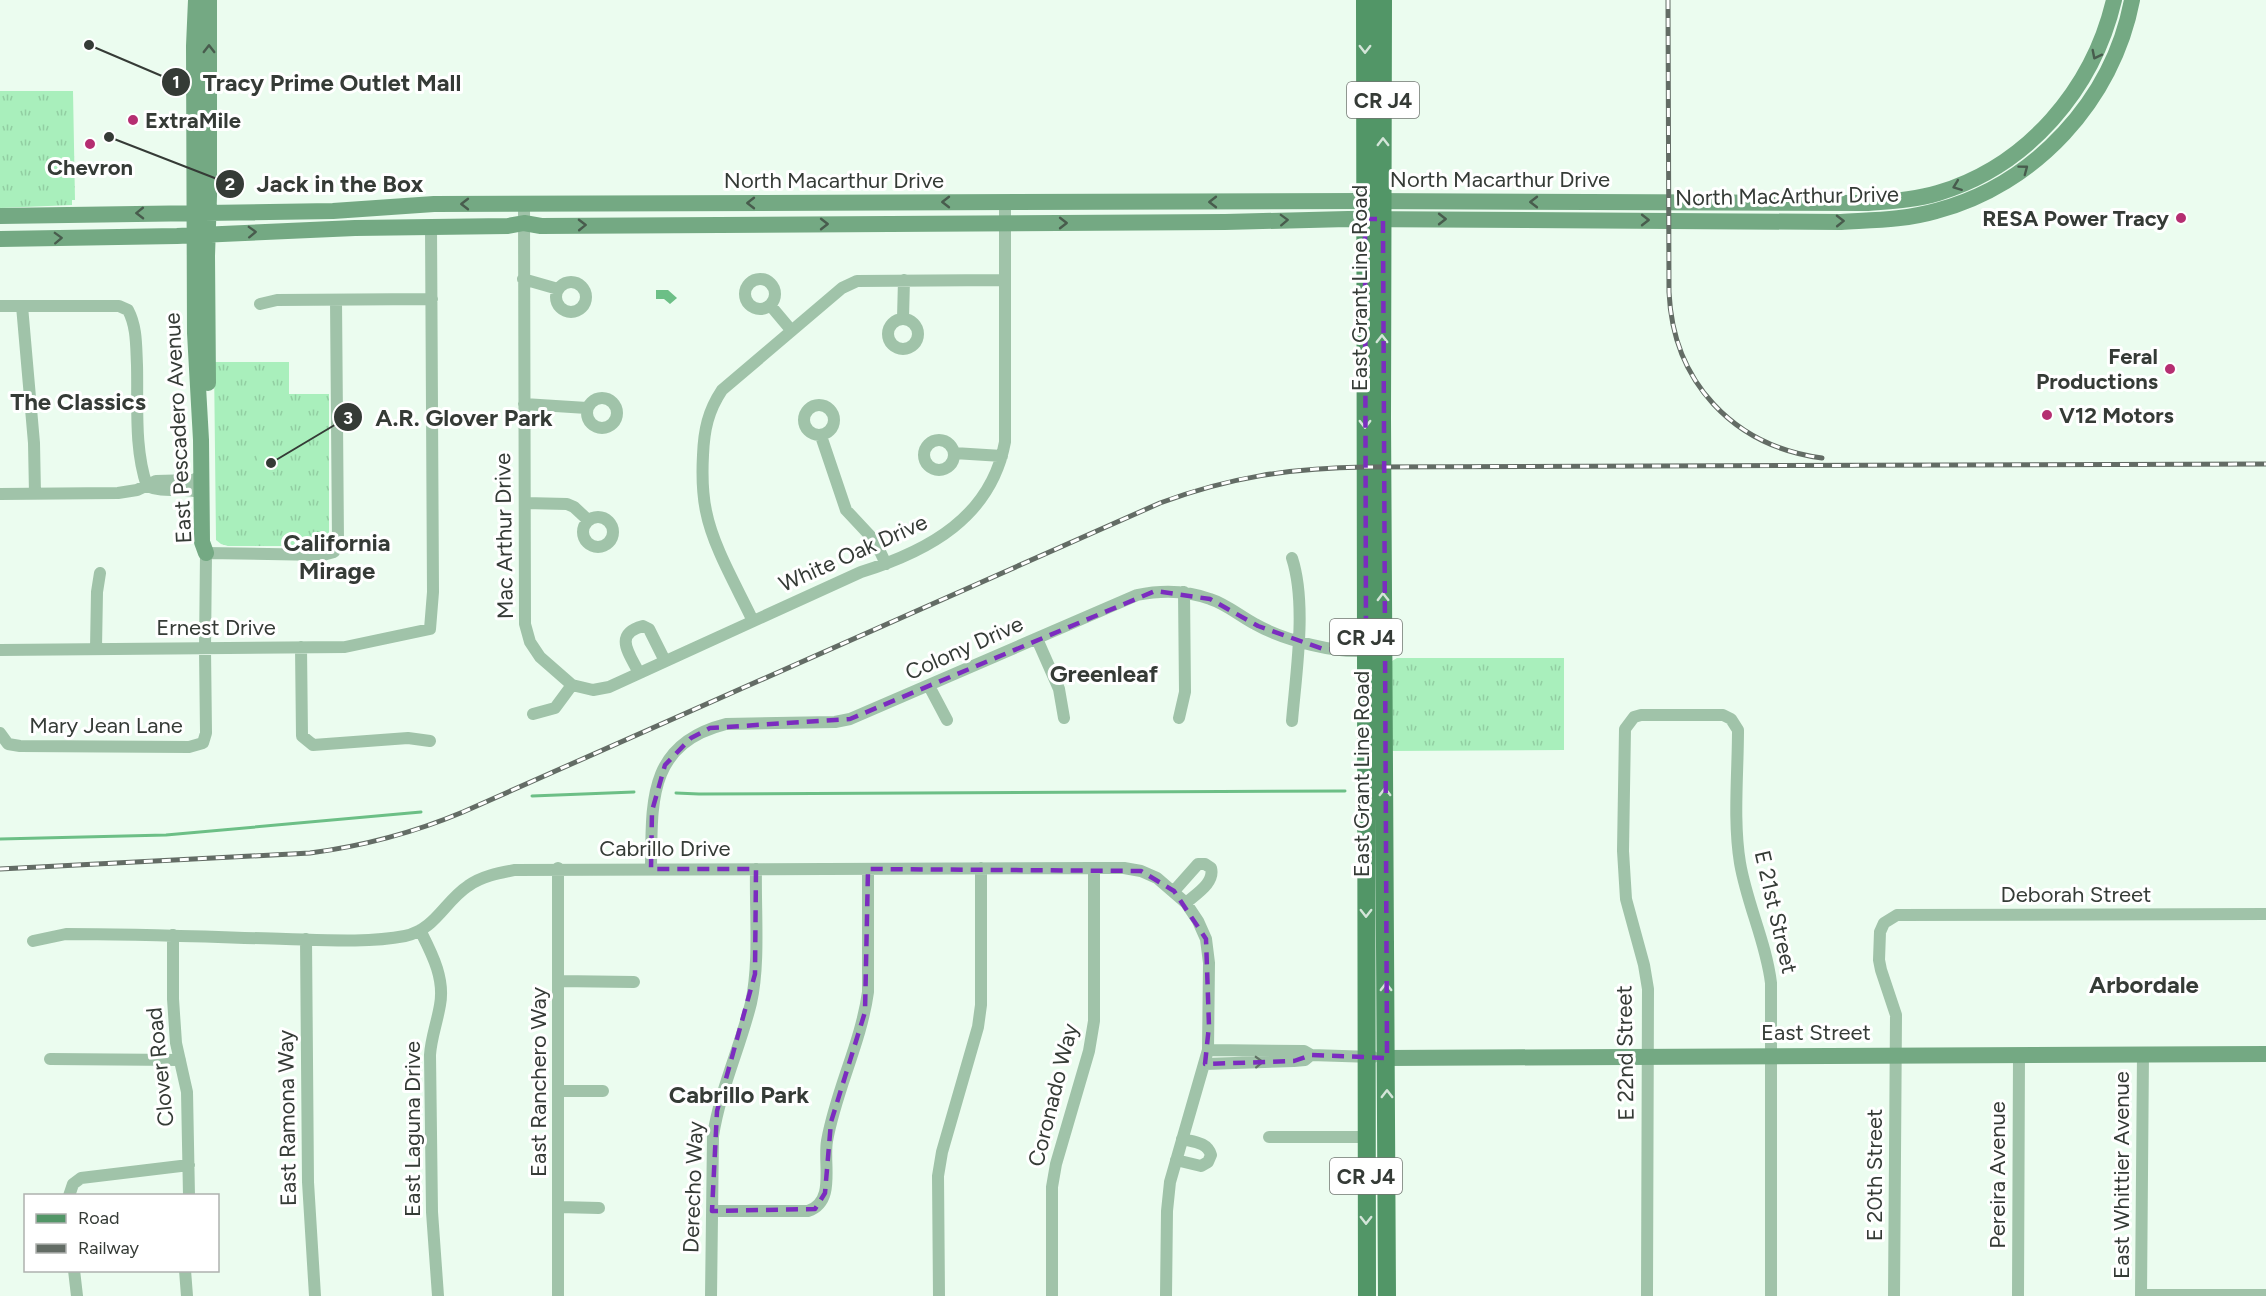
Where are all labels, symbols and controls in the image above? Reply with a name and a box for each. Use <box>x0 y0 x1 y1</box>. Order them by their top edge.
one-way arrow <box>203 44 215 53</box>
one-way arrow <box>1359 44 1371 53</box>
one-way arrow <box>2091 49 2103 60</box>
callout: Tracy Prime Outlet Mall <box>161 61 474 103</box>
text: Tracy Prime Outlet Mall <box>203 68 461 97</box>
text: 1 <box>172 71 180 93</box>
road number: CR J4 <box>1347 82 1419 118</box>
place label: ExtraMile <box>145 107 241 134</box>
marker: ExtraMile <box>126 113 140 127</box>
marker: Chevron <box>83 137 97 151</box>
one-way arrow <box>1377 138 1389 147</box>
place label: Chevron <box>47 154 133 181</box>
callout: Jack in the Box <box>215 163 435 205</box>
one-way arrow <box>2017 165 2028 176</box>
street label: North Macarthur Drive <box>1390 166 1610 193</box>
street label: North Macarthur Drive <box>724 167 944 194</box>
text: Jack in the Box <box>257 169 424 198</box>
text: 2 <box>225 173 235 195</box>
one-way arrow <box>1952 178 1963 191</box>
street label: North MacArthur Drive <box>1675 181 1899 211</box>
street label: East Grant Line Road <box>1346 185 1373 391</box>
one-way arrow <box>747 196 756 209</box>
one-way arrow <box>942 196 951 208</box>
one-way arrow <box>1209 196 1218 208</box>
one-way arrow <box>1530 196 1539 208</box>
one-way arrow <box>461 198 470 210</box>
place label: RESA Power Tracy <box>1982 205 2169 232</box>
one-way arrow <box>135 206 144 219</box>
marker: RESA Power Tracy <box>2174 211 2188 225</box>
one-way arrow <box>1437 213 1446 225</box>
one-way arrow <box>1279 214 1288 226</box>
one-way arrow <box>1641 214 1650 226</box>
one-way arrow <box>1836 215 1845 228</box>
one-way arrow <box>1059 217 1068 229</box>
one-way arrow <box>578 218 587 231</box>
one-way arrow <box>819 218 828 230</box>
one-way arrow <box>248 225 257 238</box>
one-way arrow <box>54 231 63 244</box>
street label: East Pescadero Avenue <box>158 312 198 544</box>
one-way arrow <box>1376 335 1389 344</box>
place label: Feral Productions <box>2036 343 2158 395</box>
marker: Feral Productions <box>2163 362 2177 376</box>
district label: The Classics <box>10 387 146 416</box>
callout: A.R. Glover Park <box>333 396 565 438</box>
place label: V12 Motors <box>2059 402 2174 429</box>
text: A.R. Glover Park <box>375 403 553 432</box>
text: 3 <box>343 407 353 429</box>
marker: V12 Motors <box>2040 408 2054 422</box>
one-way arrow <box>1359 420 1371 429</box>
street label: Mac Arthur Drive <box>489 453 519 619</box>
street label: White Oak Drive <box>775 508 931 598</box>
district label: California Mirage <box>283 528 391 585</box>
one-way arrow <box>1377 593 1389 602</box>
street label: Colony Drive <box>901 610 1027 686</box>
street label: Ernest Drive <box>156 614 276 641</box>
road number: CR J4 <box>1330 619 1402 655</box>
district label: Greenleaf <box>1050 659 1159 688</box>
street label: East Grant Line Road <box>1348 671 1375 877</box>
street label: Mary Jean Lane <box>29 712 183 739</box>
one-way arrow <box>1379 787 1391 796</box>
street label: Cabrillo Drive <box>599 835 731 862</box>
street label: E 21st Street <box>1749 848 1803 976</box>
street label: Deborah Street <box>2001 881 2151 908</box>
one-way arrow <box>1360 909 1372 918</box>
district label: Arbordale <box>2089 970 2199 999</box>
one-way arrow <box>1380 982 1392 991</box>
street label: E 22nd Street <box>1610 985 1640 1121</box>
street label: East Ranchero Way <box>525 986 552 1177</box>
street label: Clover Road <box>140 1006 180 1128</box>
street label: East Street <box>1761 1019 1871 1046</box>
street label: Coronado Way <box>1022 1020 1084 1169</box>
street label: East Ramona Way <box>272 1029 302 1206</box>
street label: East Laguna Drive <box>399 1041 426 1217</box>
one-way arrow <box>1254 1056 1263 1068</box>
street label: East Whittier Avenue <box>2108 1071 2135 1279</box>
district label: Cabrillo Park <box>669 1080 809 1109</box>
one-way arrow <box>1381 1090 1393 1099</box>
street label: Pereira Avenue <box>1984 1101 2011 1249</box>
street label: E 20th Street <box>1861 1109 1888 1241</box>
street label: Derecho Way <box>677 1120 709 1253</box>
road number: CR J4 <box>1330 1158 1402 1194</box>
legend <box>24 1194 219 1272</box>
text: Road <box>78 1207 119 1229</box>
one-way arrow <box>1360 1215 1373 1224</box>
text: Railway <box>78 1237 140 1259</box>

